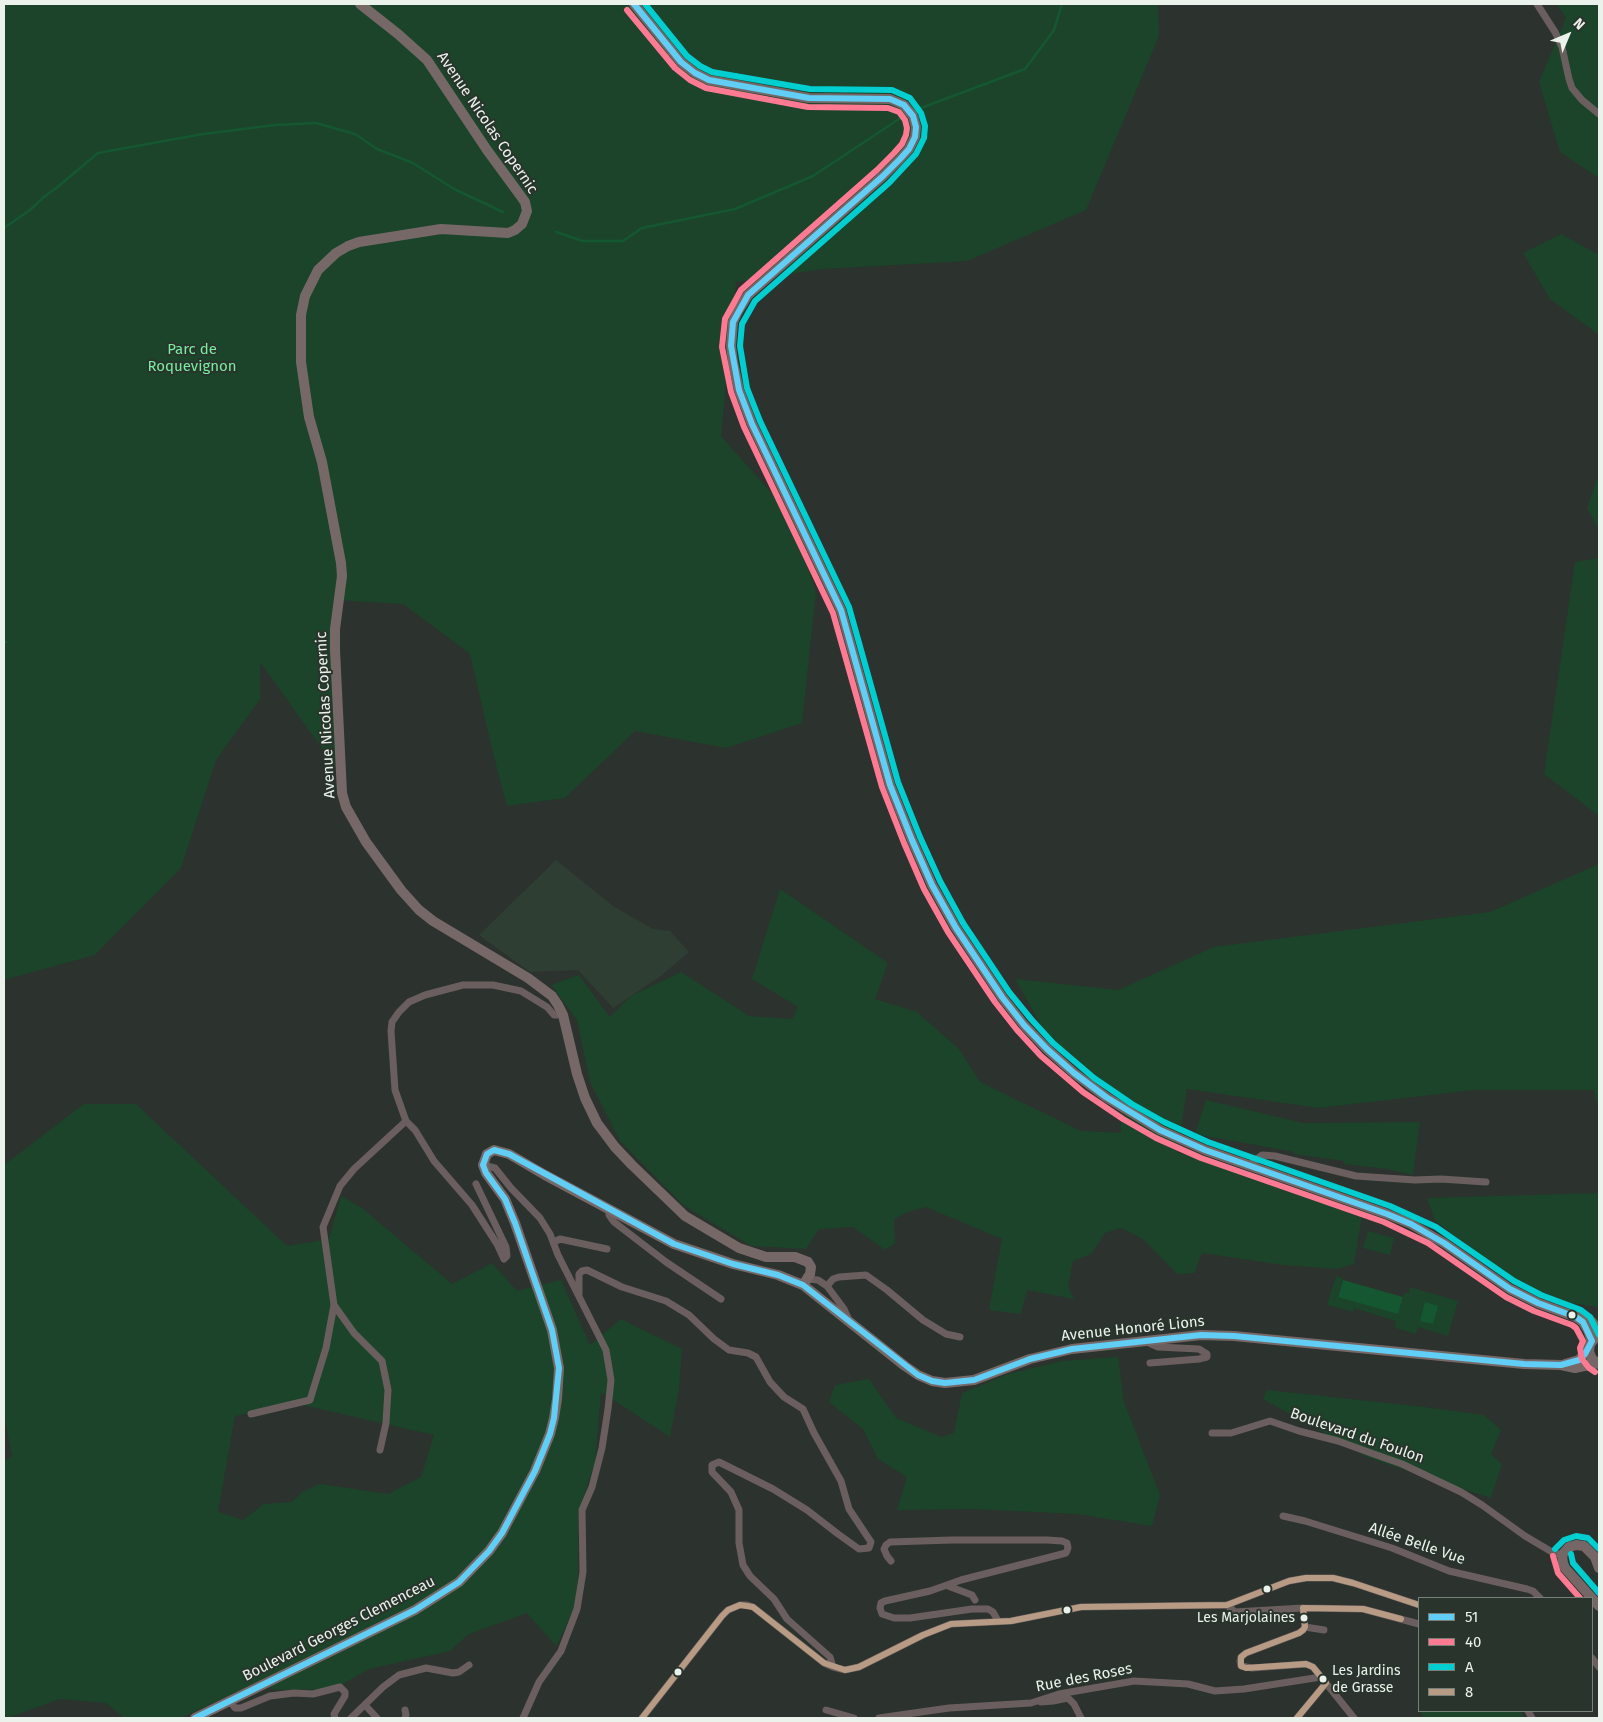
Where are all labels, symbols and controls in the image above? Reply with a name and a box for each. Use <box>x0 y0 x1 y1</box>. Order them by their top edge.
north arrow <box>1543 10 1593 60</box>
text: N <box>1570 15 1588 33</box>
street label: Avenue Nicolas Copernic <box>433 49 541 197</box>
park label: Parc de Roquevignon <box>147 341 237 376</box>
street label: Avenue Nicolas Copernic <box>313 631 339 799</box>
unlabelled marker <box>1567 1310 1577 1320</box>
street label: Avenue Honoré Lions <box>1060 1313 1206 1345</box>
street label: Boulevard du Foulon <box>1288 1405 1426 1467</box>
street label: Allée Belle Vue <box>1366 1519 1468 1569</box>
street label: Boulevard Georges Clemenceau <box>240 1572 438 1686</box>
unlabelled marker <box>1262 1584 1272 1594</box>
legend <box>1418 1597 1593 1712</box>
unlabelled marker <box>1062 1605 1072 1615</box>
text: 51 <box>1465 1608 1478 1626</box>
place label: Les Marjolaines <box>1197 1610 1295 1626</box>
marker: Les Marjolaines <box>1299 1613 1309 1623</box>
text: 40 <box>1465 1633 1481 1651</box>
text: A <box>1465 1658 1474 1676</box>
street label: Rue des Roses <box>1034 1660 1134 1696</box>
place label: Les Jardins de Grasse <box>1332 1663 1400 1695</box>
unlabelled marker <box>673 1667 683 1677</box>
marker: Les Jardins de Grasse <box>1318 1674 1328 1684</box>
text: 8 <box>1465 1683 1473 1701</box>

